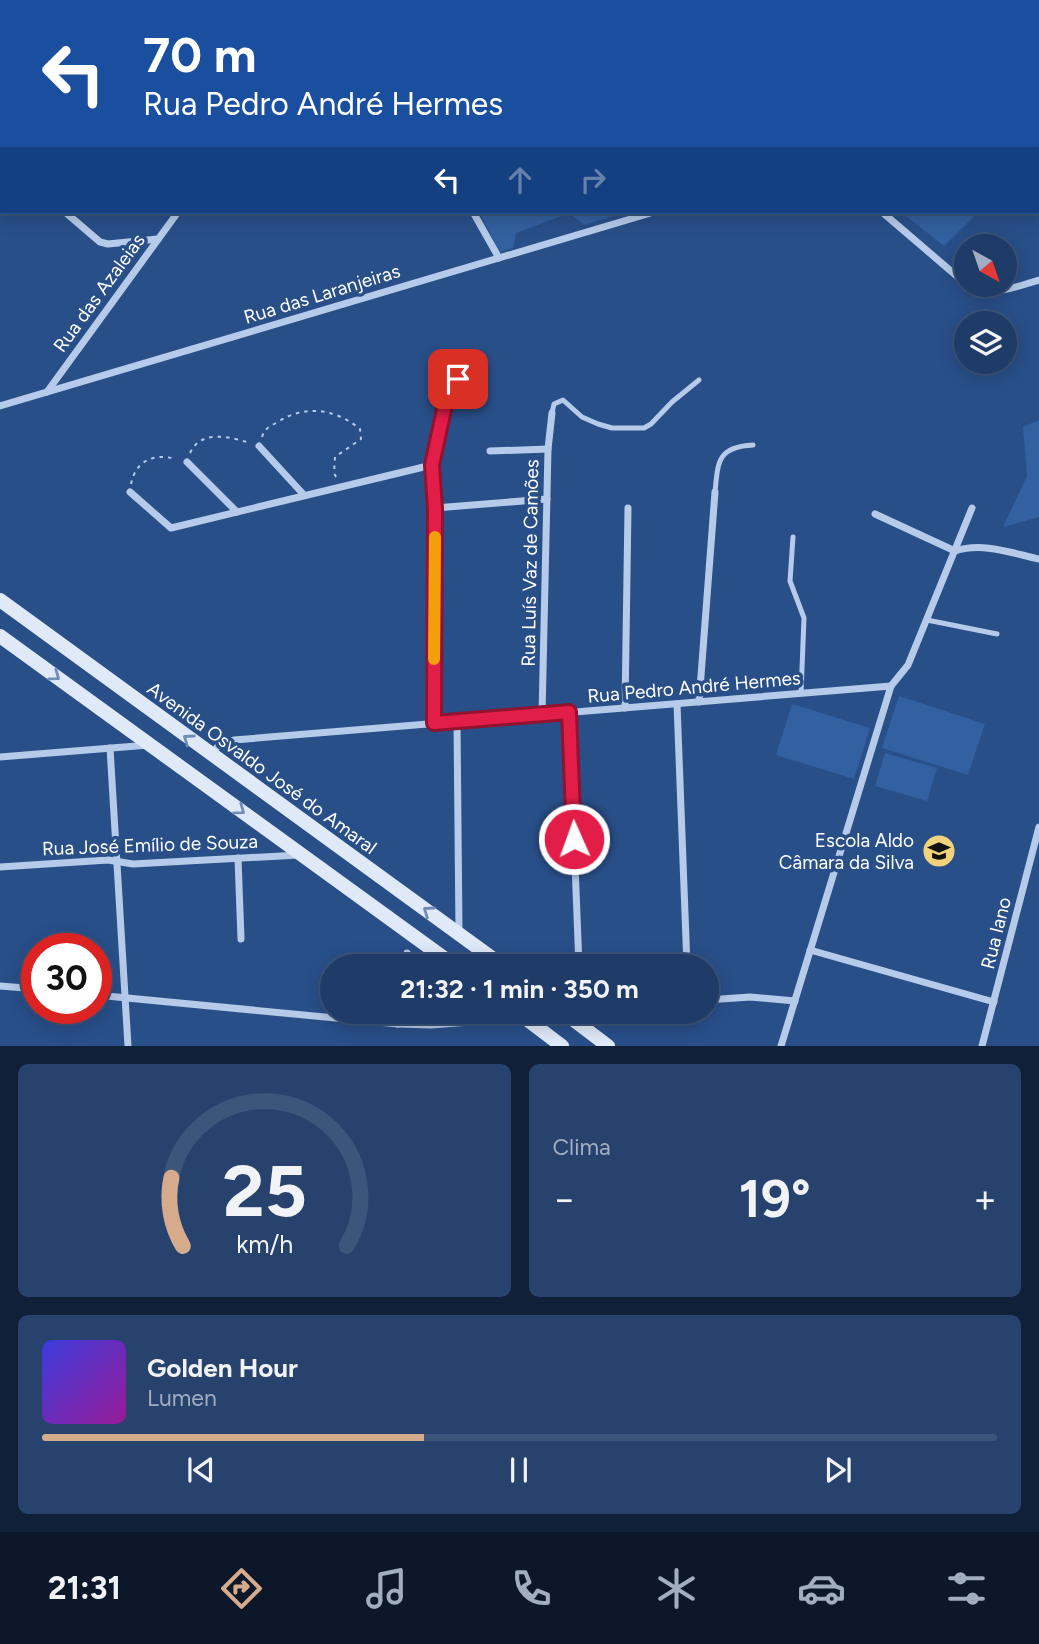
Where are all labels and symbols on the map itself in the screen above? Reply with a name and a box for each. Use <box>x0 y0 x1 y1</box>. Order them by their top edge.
street label: Rua das Azaleias <box>48 229 150 357</box>
north arrow <box>954 234 1017 298</box>
street label: Rua das Laranjeiras <box>241 259 403 329</box>
pin <box>428 349 488 409</box>
street label: Rua Luís Vaz de Camões <box>517 459 543 667</box>
street label: Rua Pedro André Hermes <box>586 666 802 708</box>
one-way arrow <box>47 668 60 680</box>
street label: Avenida Osvaldo José do Amaral <box>143 677 381 859</box>
one-way arrow <box>183 734 196 747</box>
one-way arrow <box>232 802 245 814</box>
position arrow <box>537 802 611 876</box>
place label: Escola Aldo Câmara da Silva <box>779 829 914 874</box>
street label: Rua José Emílio de Souza <box>42 830 258 860</box>
school or university icon: Escola Aldo Câmara da Silva <box>920 832 958 870</box>
street label: Rua Iano <box>976 895 1016 971</box>
one-way arrow <box>423 907 436 919</box>
speed limit sign: 30 <box>21 933 112 1024</box>

